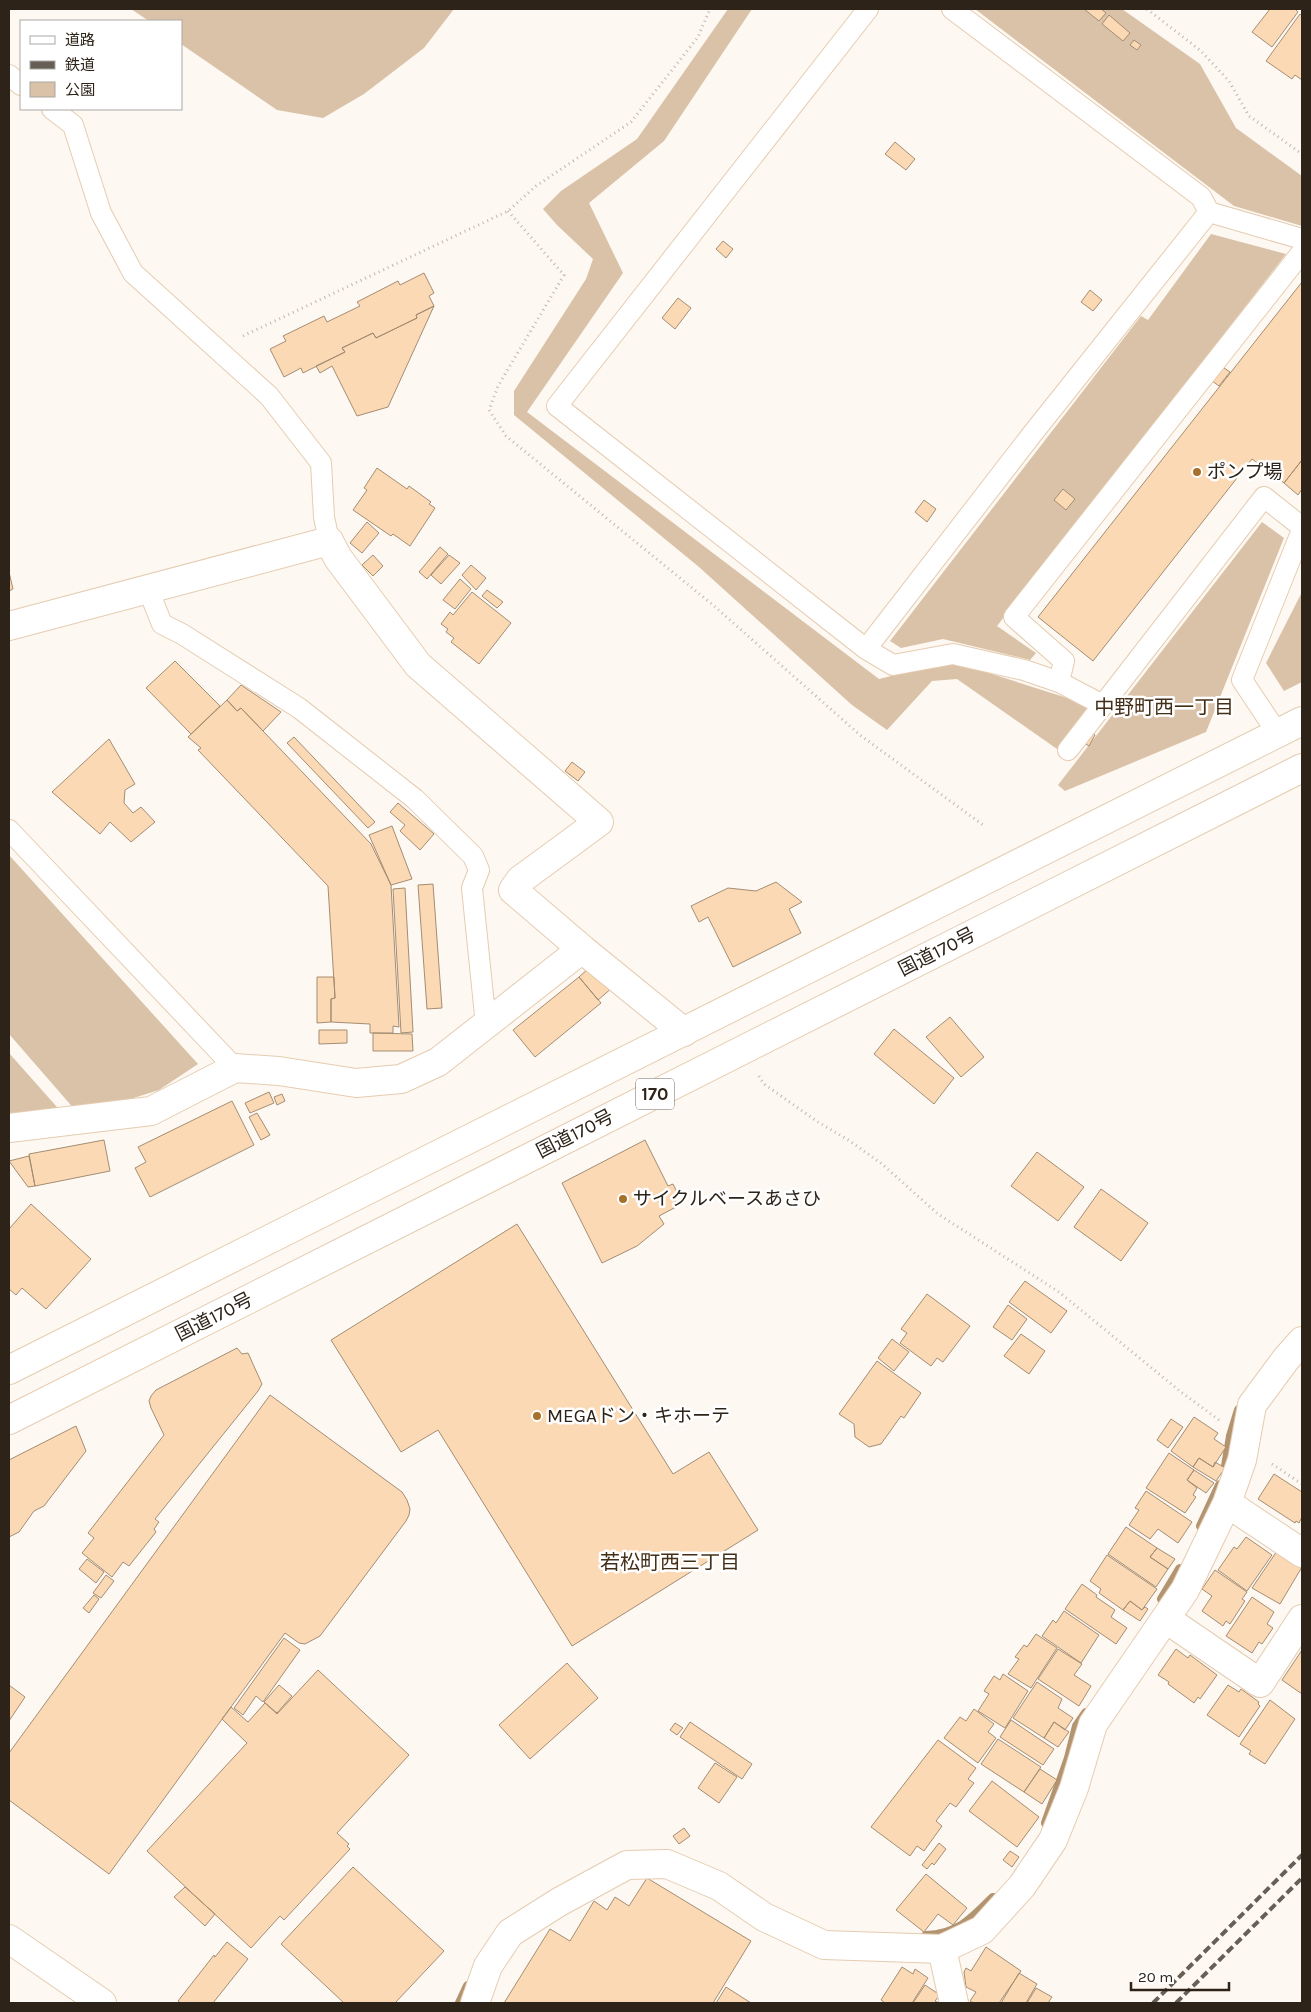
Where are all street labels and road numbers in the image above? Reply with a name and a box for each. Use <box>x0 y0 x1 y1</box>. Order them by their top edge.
street label: 国道170号 <box>895 923 979 981</box>
road number: 170 <box>636 1078 674 1110</box>
street label: 国道170号 <box>533 1105 617 1163</box>
street label: 国道170号 <box>172 1288 256 1346</box>

